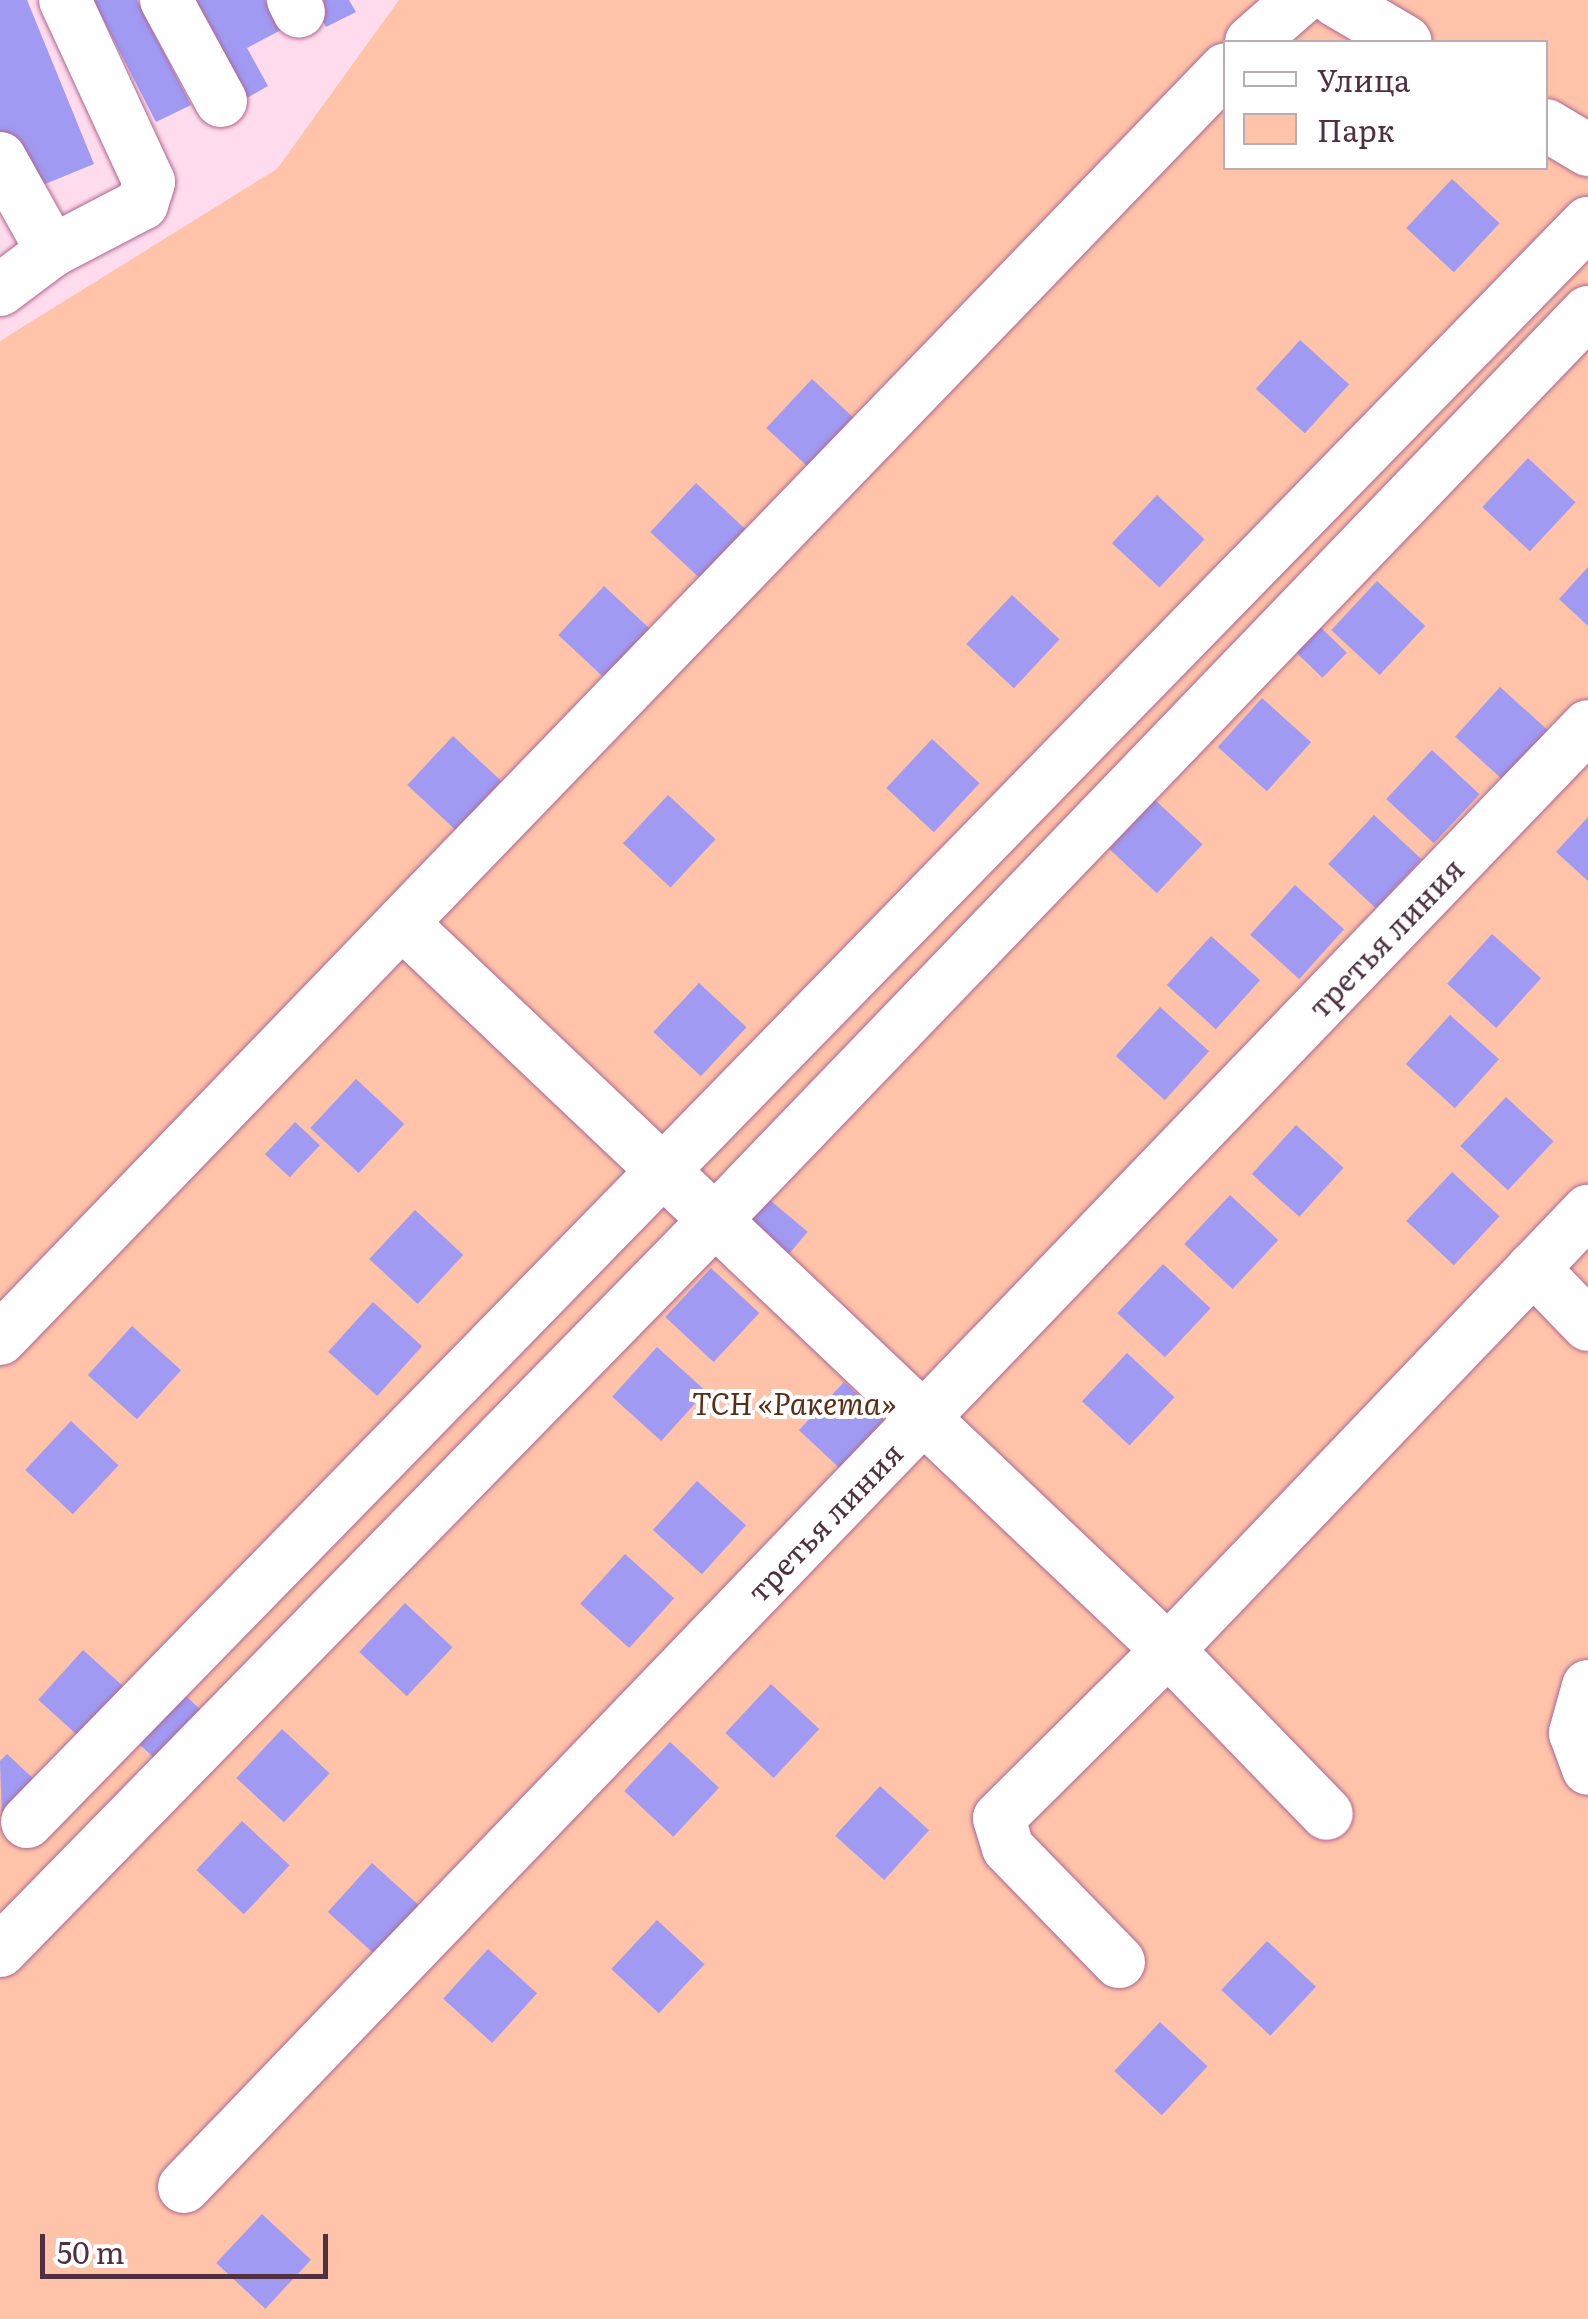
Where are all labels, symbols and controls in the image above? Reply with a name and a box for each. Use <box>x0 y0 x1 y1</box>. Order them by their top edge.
legend <box>1223 40 1548 170</box>
text: Улица <box>1317 57 1410 101</box>
text: Парк <box>1317 107 1395 151</box>
street label: третья линия <box>1300 850 1470 1024</box>
park label: ТСН «Ракета» <box>692 1384 896 1420</box>
street label: третья линия <box>739 1434 909 1608</box>
scale bar <box>45 2214 332 2276</box>
text: 50 m <box>57 2229 125 2273</box>

